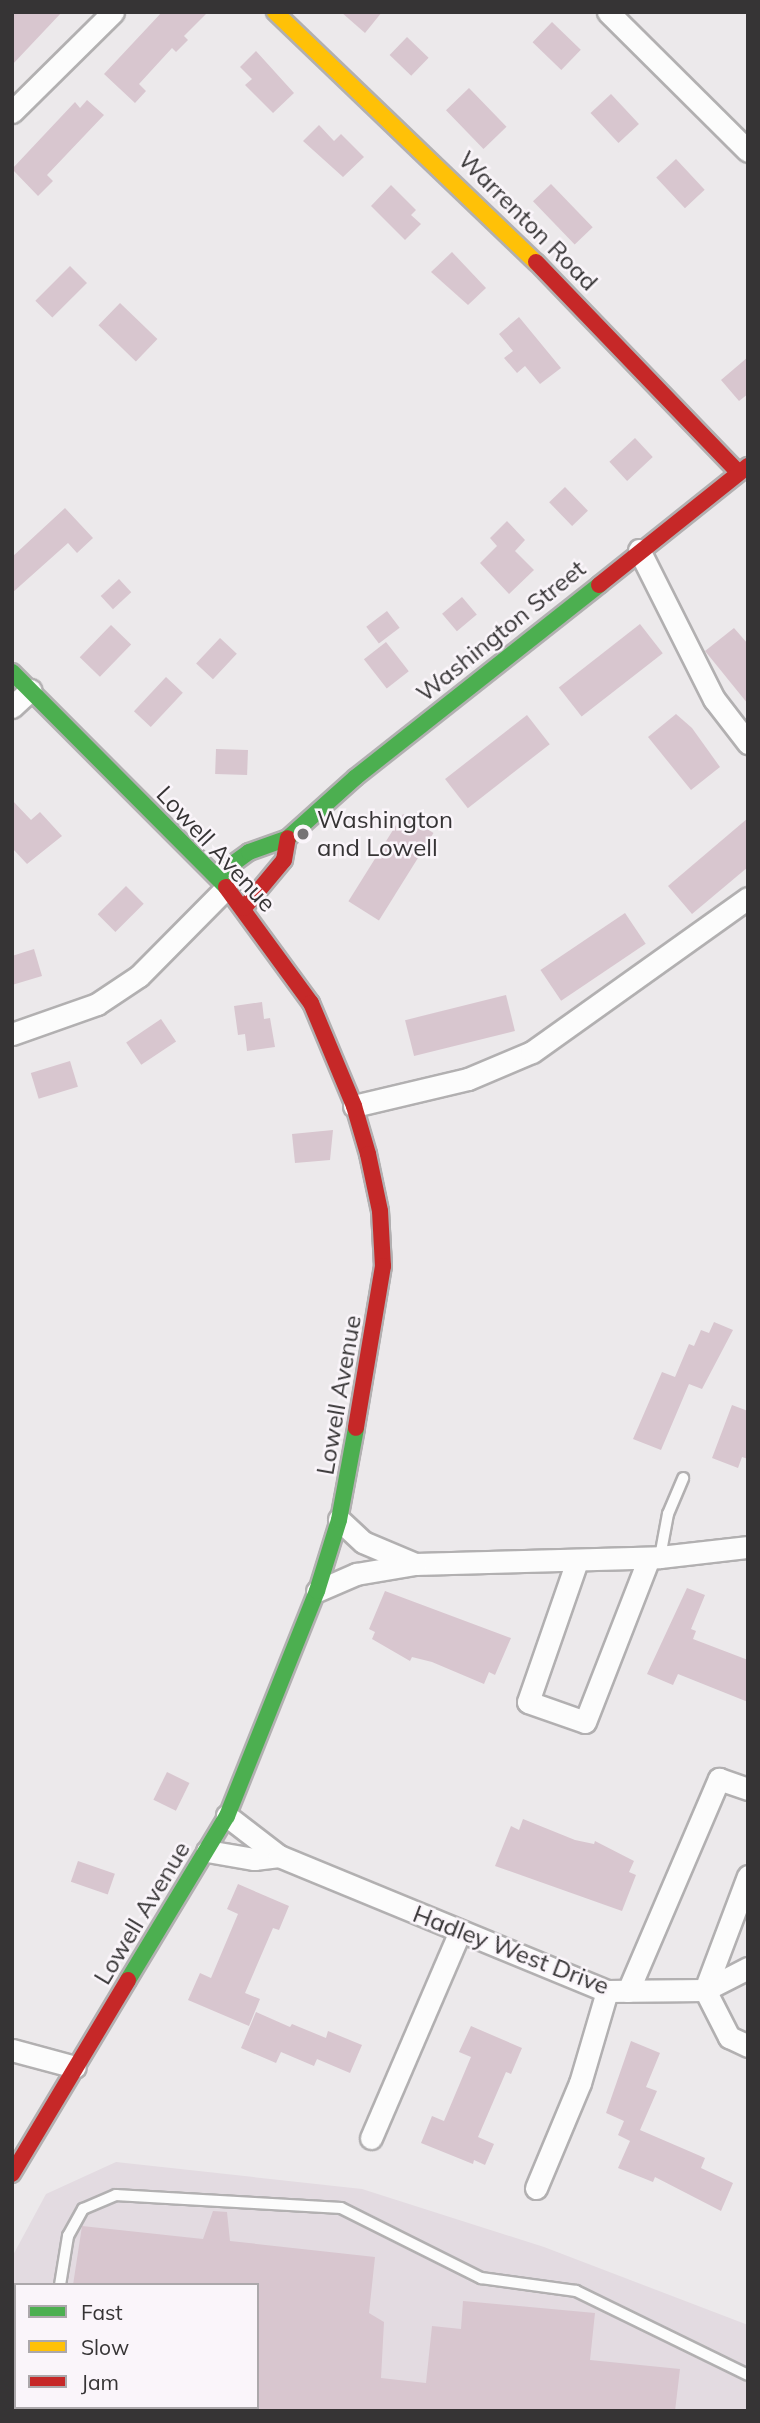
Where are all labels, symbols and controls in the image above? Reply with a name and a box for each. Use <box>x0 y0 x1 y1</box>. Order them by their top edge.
street label: Warrenton Road <box>452 145 604 297</box>
street label: Washington Street <box>411 554 591 708</box>
street label: Lowell Avenue <box>150 780 282 918</box>
place label: Washington and Lowell <box>317 806 453 862</box>
marker: Washington and Lowell <box>295 826 311 842</box>
street label: Lowell Avenue <box>311 1313 367 1477</box>
street label: Lowell Avenue <box>88 1836 196 1990</box>
street label: Hadley West Drive <box>409 1899 613 2001</box>
legend <box>14 2283 259 2409</box>
text: Fast <box>81 2299 123 2325</box>
text: Slow <box>81 2334 129 2360</box>
text: Jam <box>81 2369 119 2395</box>

